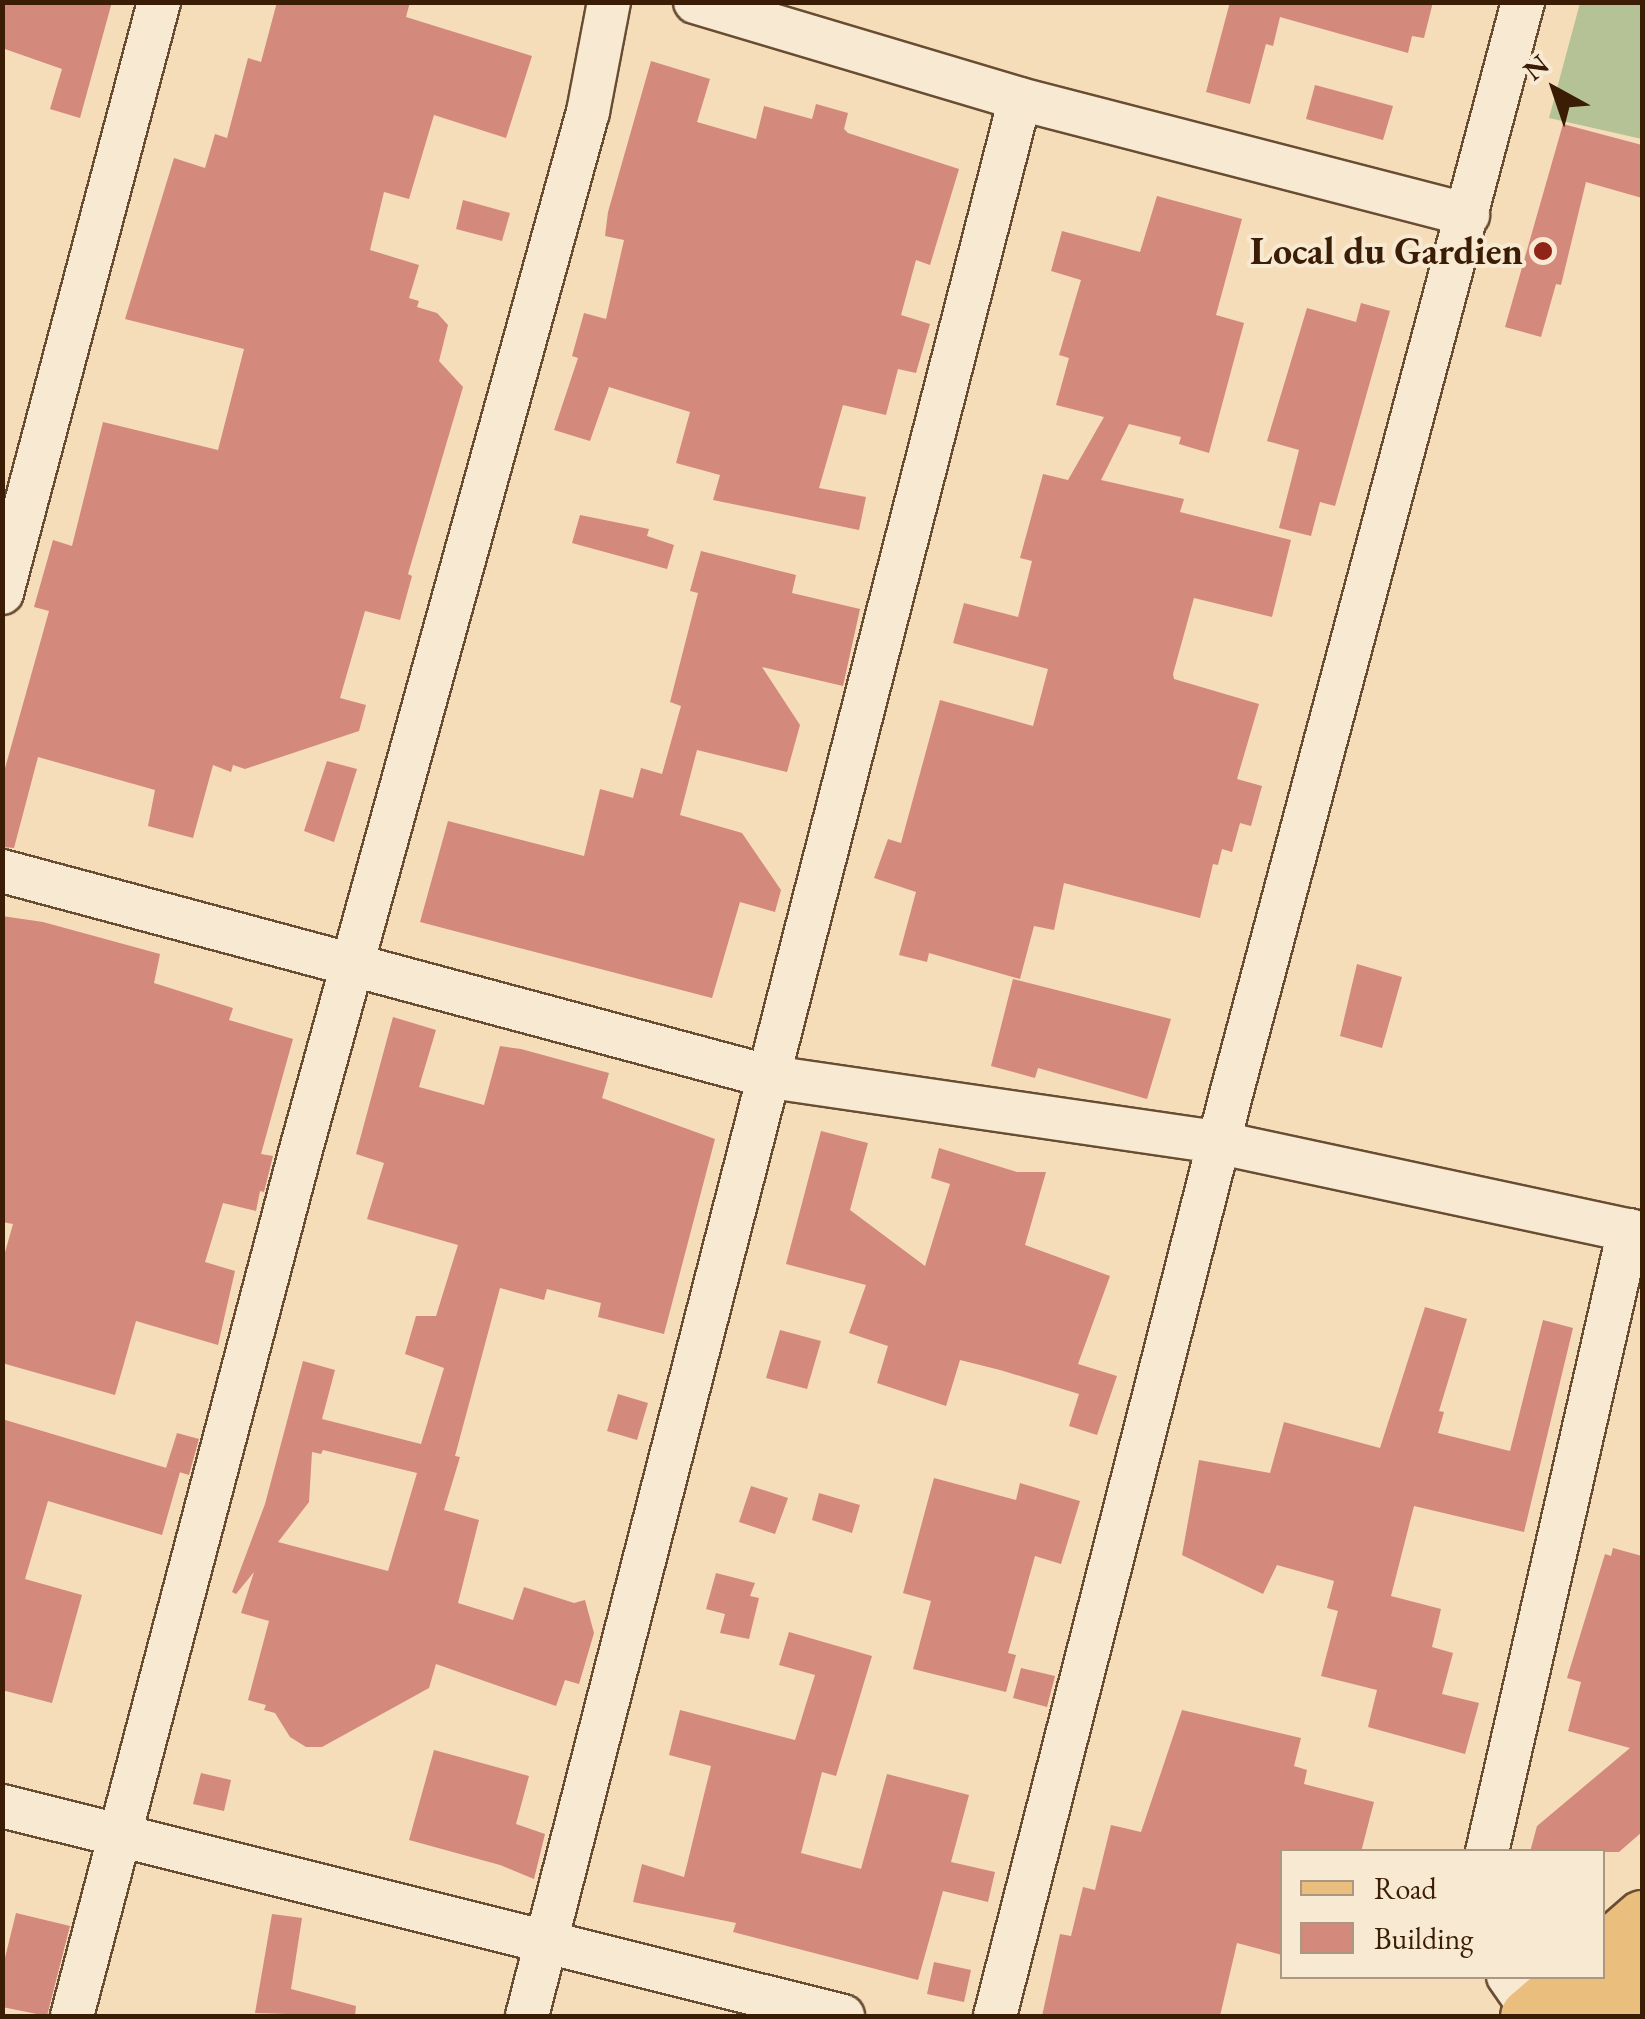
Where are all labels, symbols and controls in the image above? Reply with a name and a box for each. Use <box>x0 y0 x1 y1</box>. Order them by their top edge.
north arrow <box>1505 40 1605 140</box>
text: N <box>1515 46 1556 88</box>
place label: Local du Gardien <box>1250 228 1523 274</box>
marker: Local du Gardien <box>1532 240 1554 262</box>
legend <box>1280 1849 1605 1979</box>
text: Road <box>1374 1869 1437 1908</box>
text: Building <box>1374 1919 1473 1958</box>

